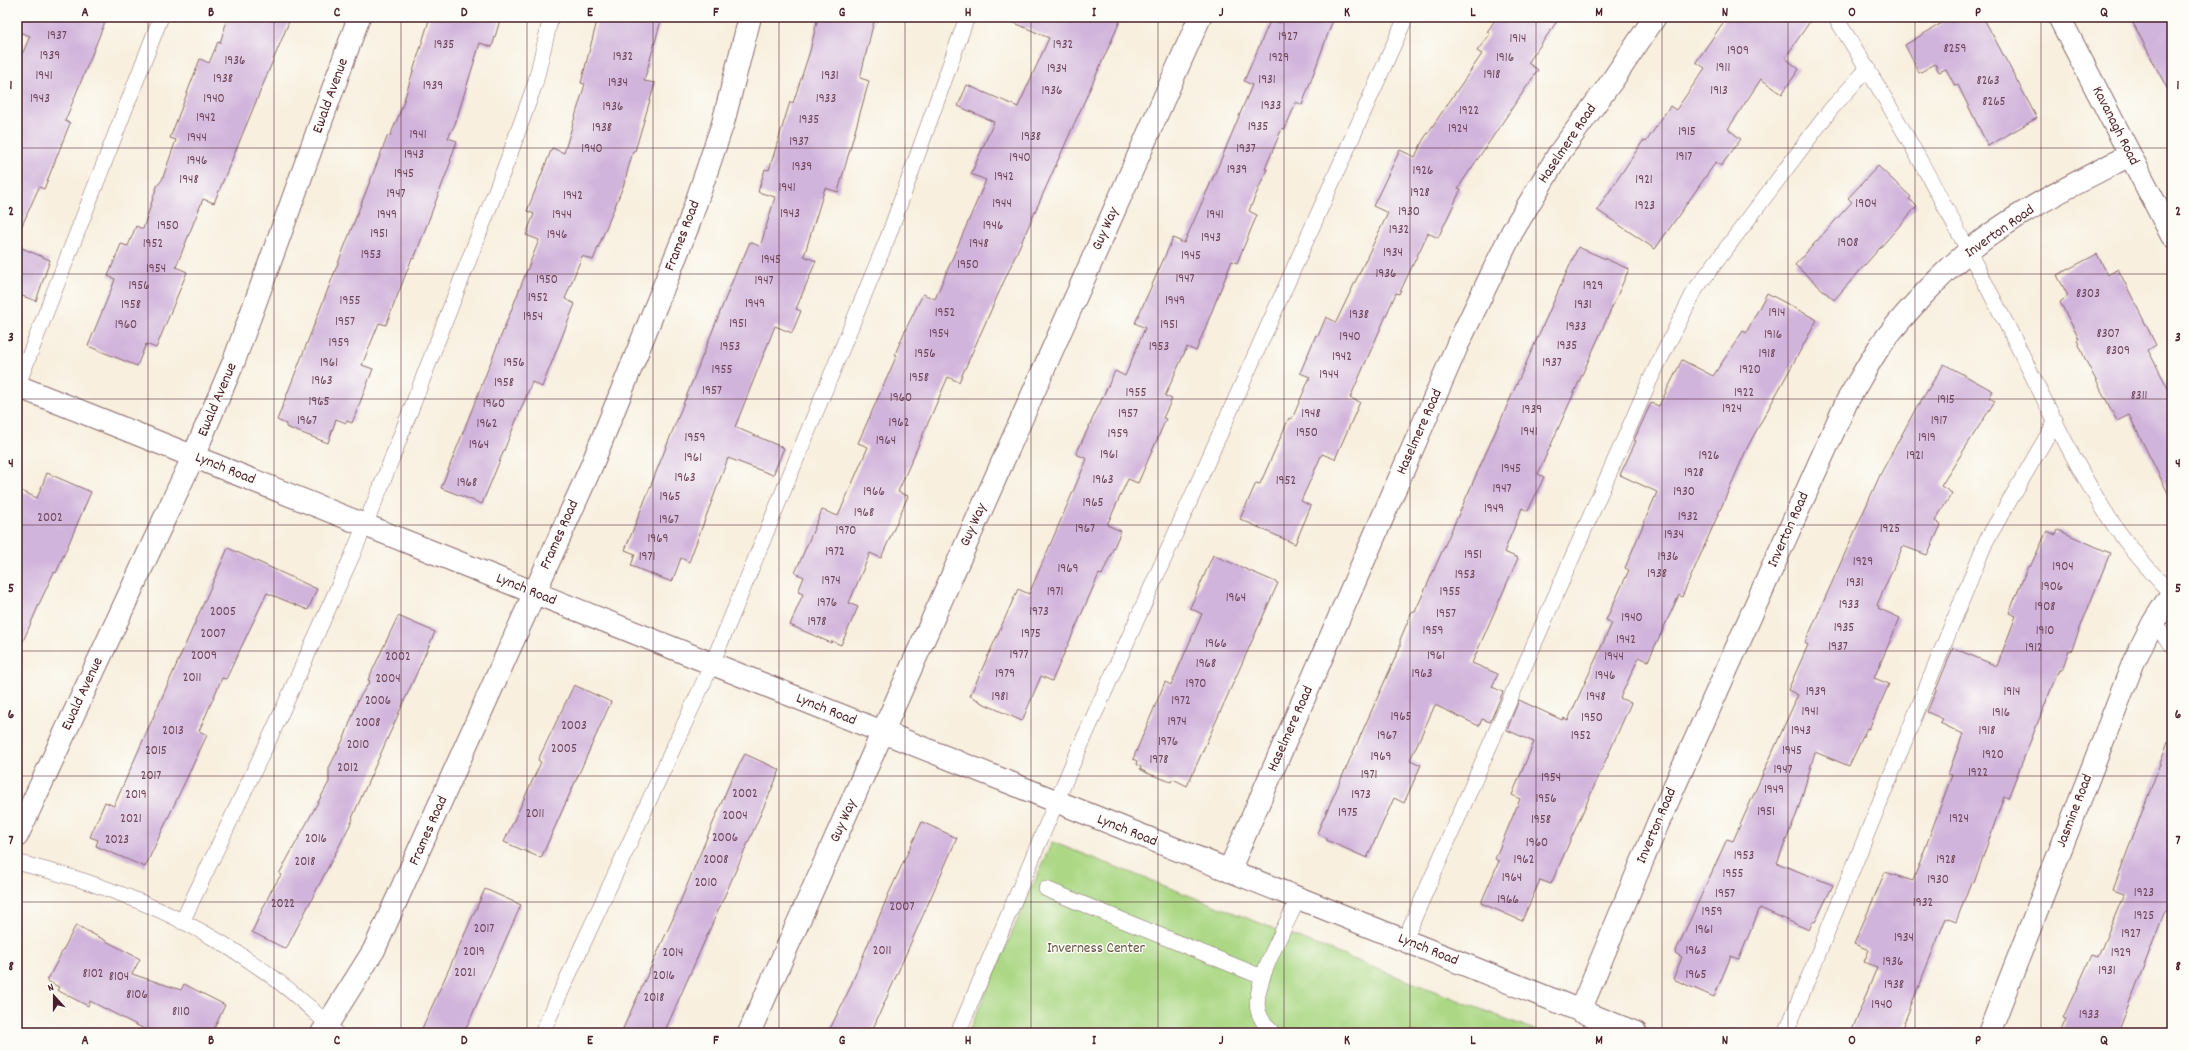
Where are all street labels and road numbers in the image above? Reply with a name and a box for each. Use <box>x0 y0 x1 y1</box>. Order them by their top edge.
street label: Ewald Avenue <box>307 55 355 137</box>
street label: Kavanagh Road <box>2086 83 2144 169</box>
street label: Haselmere Road <box>1533 100 1603 188</box>
street label: Frames Road <box>659 198 707 274</box>
street label: Inverton Road <box>1961 200 2039 264</box>
street label: Guy Way <box>1087 203 1126 254</box>
street label: Ewald Avenue <box>193 359 244 440</box>
street label: Haselmere Road <box>1391 386 1449 478</box>
street label: Lynch Road <box>191 447 259 491</box>
street label: Inverton Road <box>1763 489 1815 571</box>
street label: Frames Road <box>535 497 585 573</box>
street label: Guy Way <box>955 499 994 550</box>
street label: Lynch Road <box>492 568 560 612</box>
street label: Ewald Avenue <box>56 653 110 734</box>
street label: Haselmere Road <box>1262 683 1320 775</box>
street label: Lynch Road <box>792 688 860 732</box>
street label: Jasmine Road <box>2051 771 2099 851</box>
street label: Inverton Road <box>1631 785 1683 867</box>
street label: Frames Road <box>404 793 454 869</box>
street label: Guy Way <box>825 795 864 846</box>
street label: Lynch Road <box>1093 809 1161 853</box>
street label: Lynch Road <box>1394 928 1462 972</box>

